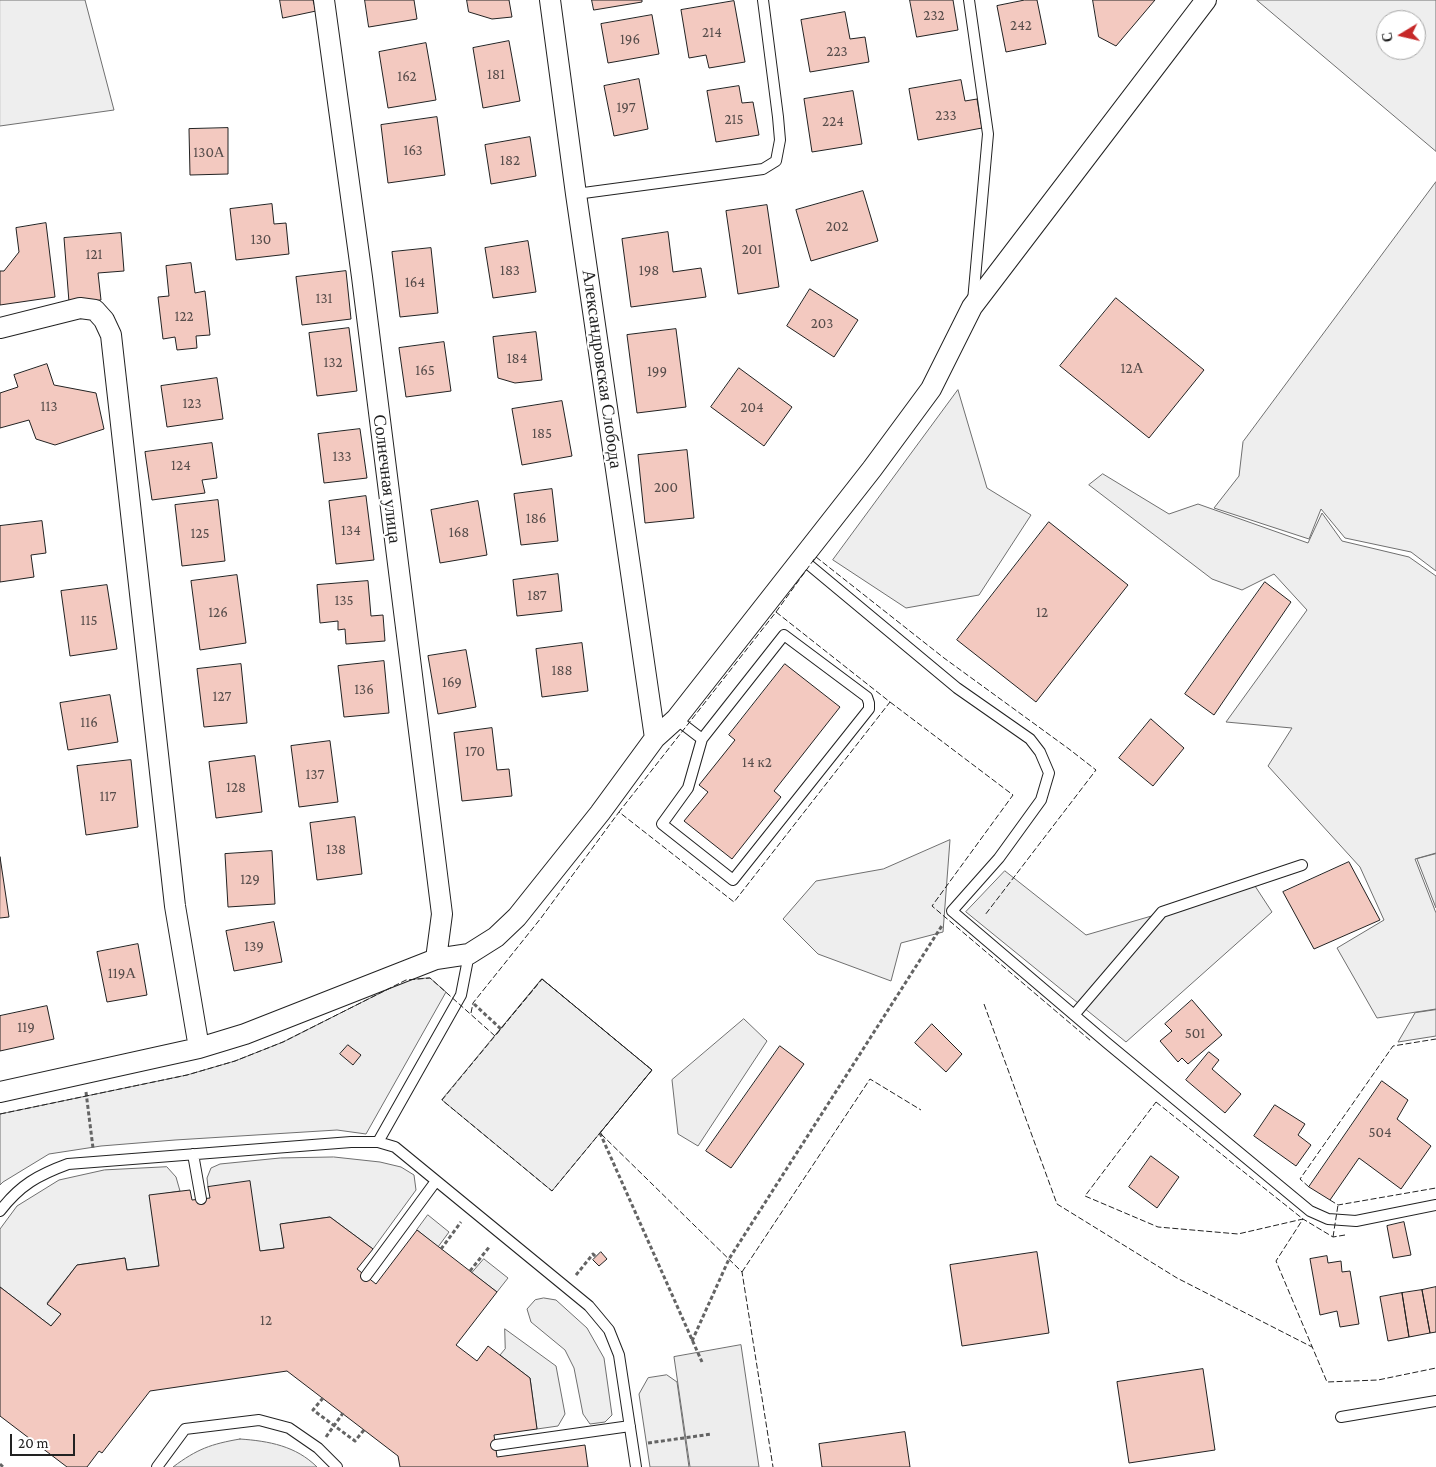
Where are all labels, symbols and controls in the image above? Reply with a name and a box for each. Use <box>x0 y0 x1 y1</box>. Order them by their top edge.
house number: 232 <box>923 6 945 24</box>
north arrow <box>1376 10 1426 60</box>
house number: 242 <box>1010 16 1032 34</box>
house number: 214 <box>702 23 722 41</box>
house number: 196 <box>620 30 640 48</box>
text: С <box>1378 31 1396 43</box>
house number: 223 <box>826 42 848 60</box>
house number: 181 <box>487 65 505 83</box>
house number: 162 <box>397 67 417 85</box>
house number: 197 <box>616 98 636 116</box>
house number: 233 <box>935 106 957 124</box>
house number: 215 <box>724 110 744 128</box>
house number: 224 <box>822 112 844 130</box>
house number: 163 <box>403 141 423 159</box>
house number: 130А <box>193 143 225 161</box>
house number: 182 <box>500 151 520 169</box>
house number: 202 <box>826 217 848 235</box>
house number: 130 <box>251 230 271 248</box>
house number: 201 <box>742 240 762 258</box>
house number: 121 <box>85 245 103 263</box>
house number: 183 <box>500 261 520 279</box>
house number: 198 <box>639 261 659 279</box>
street label: Александровская Слобода <box>577 268 627 470</box>
house number: 164 <box>405 273 425 291</box>
house number: 131 <box>315 289 333 307</box>
house number: 122 <box>174 307 194 325</box>
house number: 203 <box>811 314 833 332</box>
house number: 184 <box>507 349 527 367</box>
house number: 132 <box>323 353 343 371</box>
house number: 12А <box>1121 359 1143 377</box>
house number: 165 <box>415 361 435 379</box>
house number: 199 <box>647 362 667 380</box>
house number: 123 <box>182 394 202 412</box>
house number: 113 <box>40 397 58 415</box>
house number: 204 <box>740 398 764 416</box>
street label: Солнечная улица <box>368 413 406 545</box>
house number: 185 <box>532 424 552 442</box>
house number: 133 <box>332 447 352 465</box>
house number: 124 <box>171 456 191 474</box>
house number: 200 <box>654 478 678 496</box>
house number: 186 <box>526 509 546 527</box>
house number: 134 <box>341 521 361 539</box>
house number: 168 <box>449 523 469 541</box>
house number: 125 <box>190 524 210 542</box>
house number: 187 <box>527 586 547 604</box>
house number: 135 <box>334 591 354 609</box>
house number: 126 <box>208 603 228 621</box>
house number: 12 <box>1036 603 1048 621</box>
house number: 115 <box>80 611 98 629</box>
house number: 188 <box>551 661 573 679</box>
house number: 169 <box>442 673 462 691</box>
house number: 136 <box>354 680 374 698</box>
house number: 127 <box>213 687 231 705</box>
house number: 116 <box>80 713 98 731</box>
house number: 170 <box>465 742 485 760</box>
house number: 14 к2 <box>742 753 772 771</box>
house number: 137 <box>306 765 324 783</box>
house number: 128 <box>226 778 246 796</box>
house number: 117 <box>100 787 116 805</box>
house number: 138 <box>326 840 346 858</box>
house number: 129 <box>240 870 260 888</box>
house number: 139 <box>244 937 264 955</box>
house number: 119А <box>108 964 136 982</box>
house number: 119 <box>17 1018 35 1036</box>
house number: 501 <box>1185 1024 1205 1042</box>
house number: 504 <box>1368 1123 1392 1141</box>
house number: 12 <box>260 1311 272 1329</box>
scale bar <box>12 1424 78 1456</box>
text: 20 m <box>18 1435 49 1451</box>

